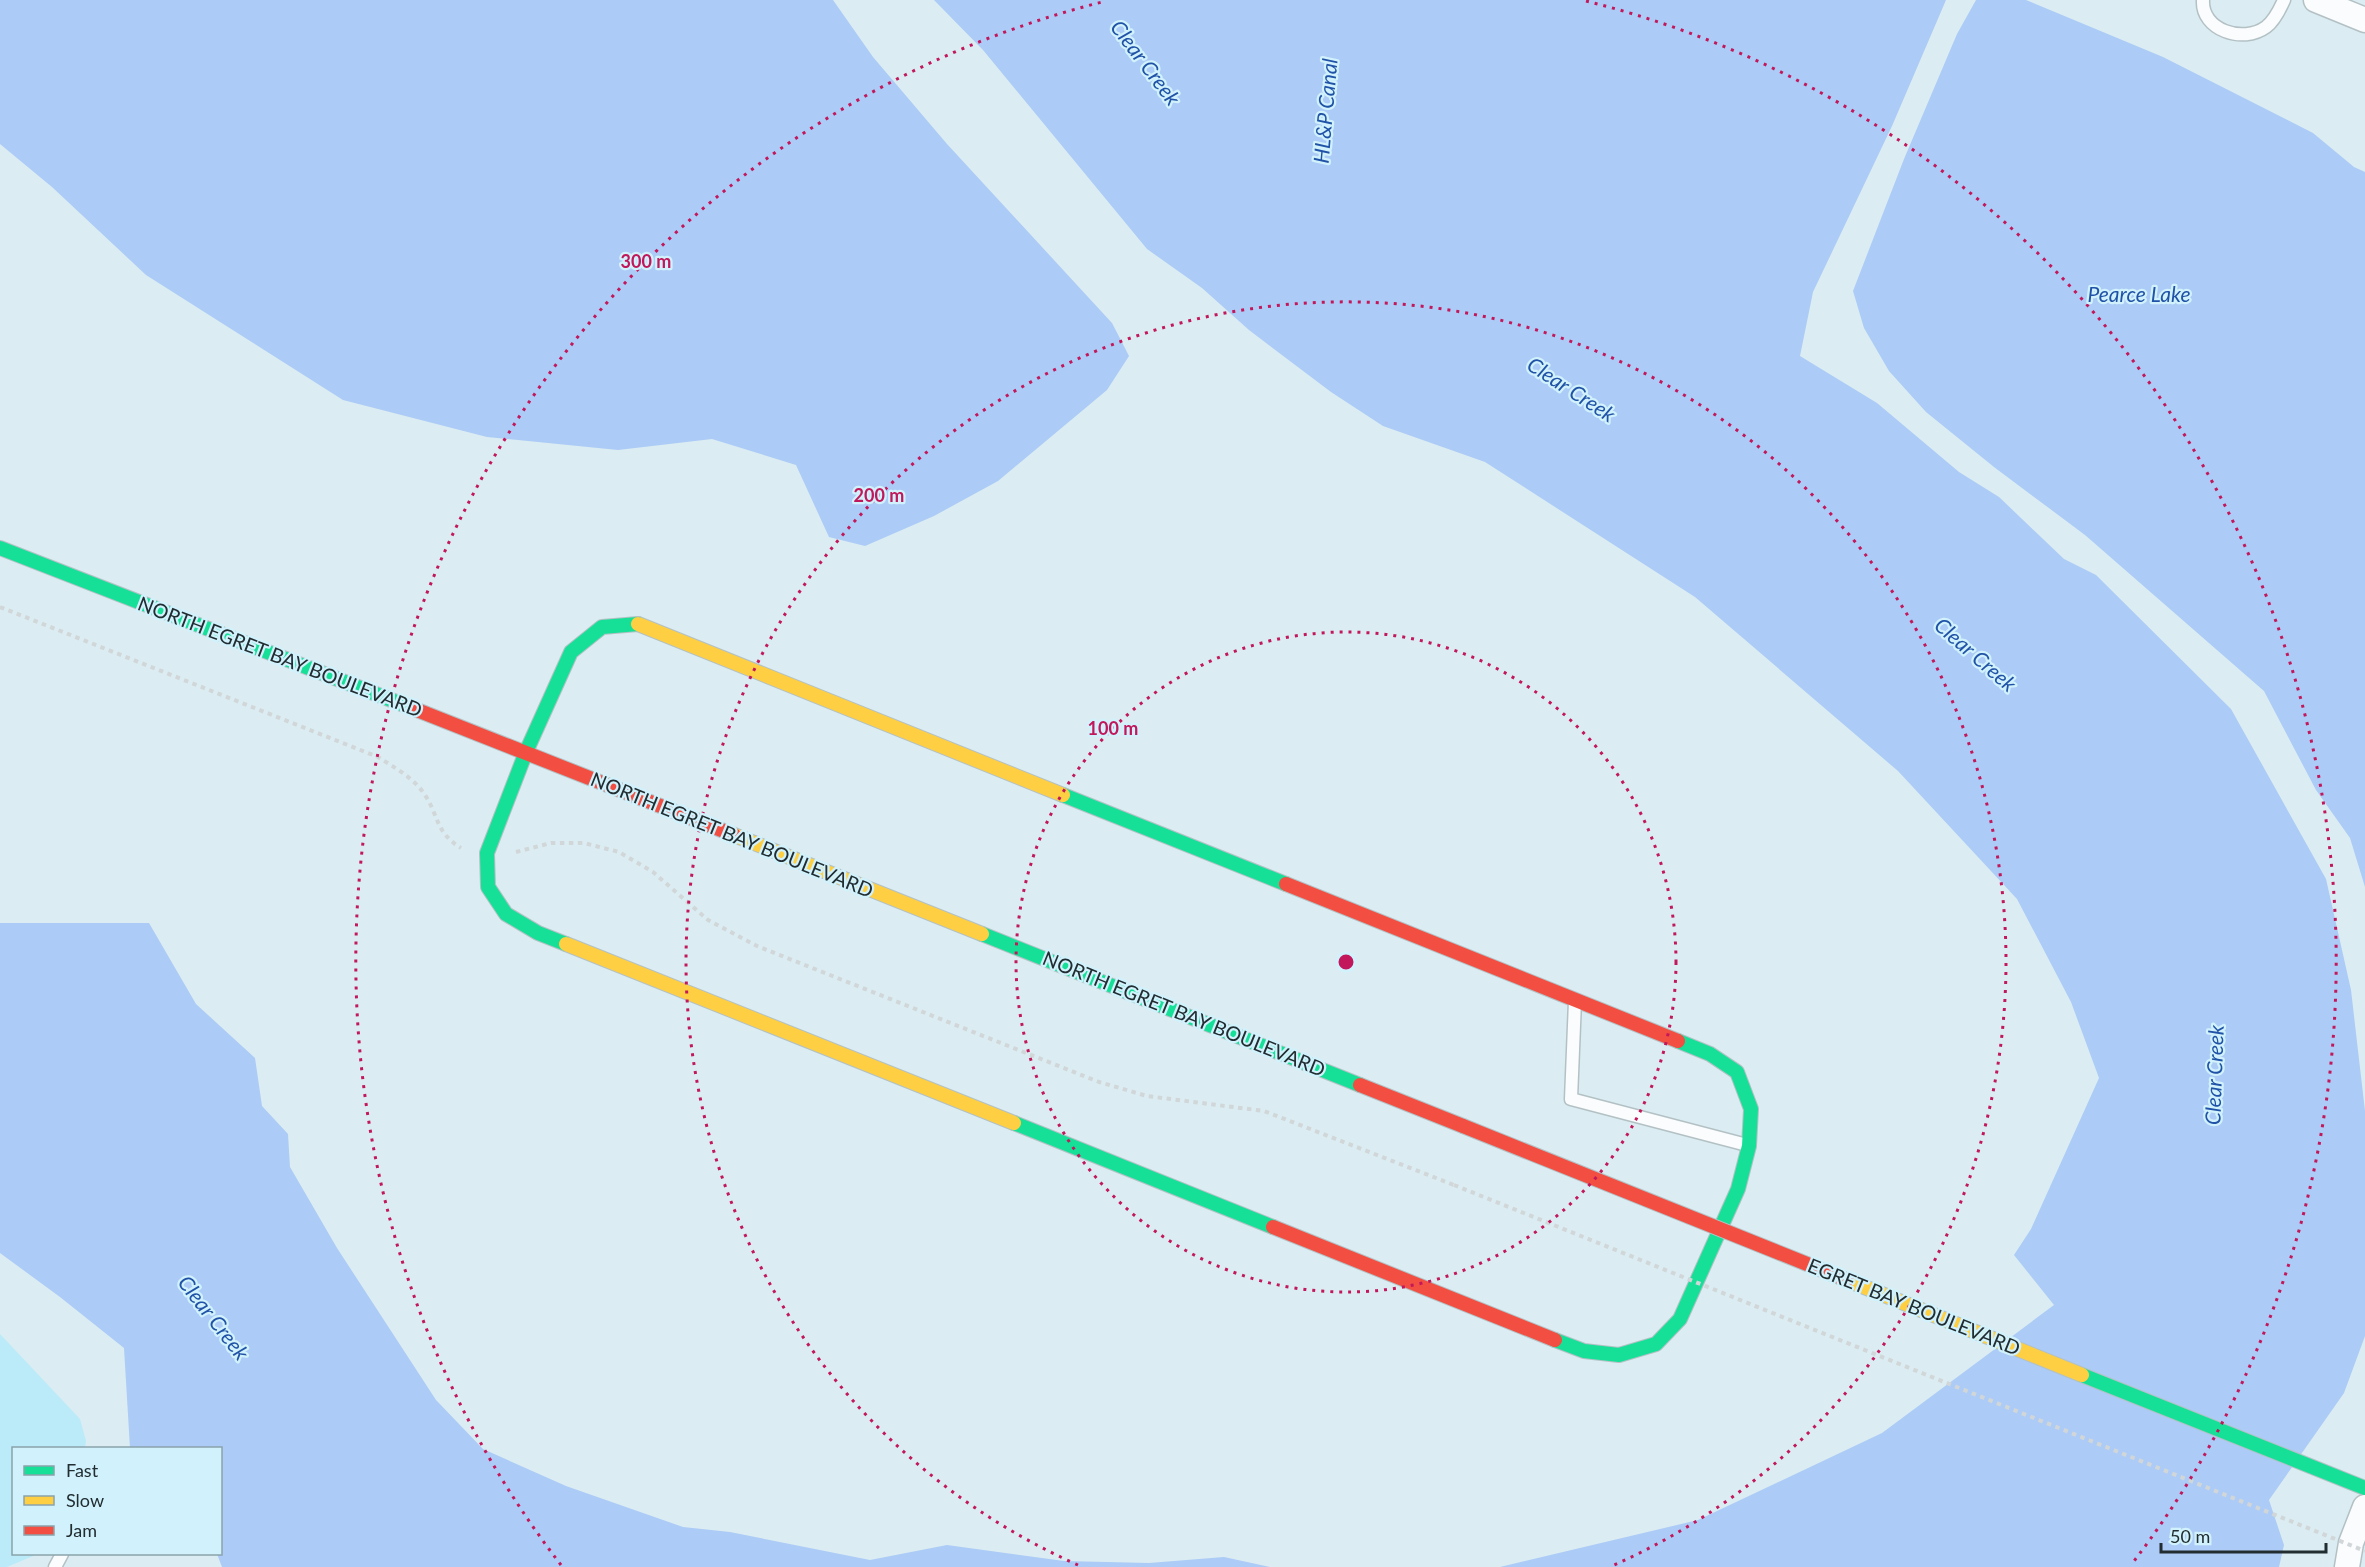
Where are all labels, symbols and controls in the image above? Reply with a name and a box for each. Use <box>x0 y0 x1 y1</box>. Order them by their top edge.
water label: Clear Creek <box>1106 15 1187 110</box>
water label: HL&P Canal <box>1307 57 1342 164</box>
text: 300 m <box>621 250 671 272</box>
water label: Pearce Lake <box>2088 281 2190 306</box>
water label: Clear Creek <box>1523 351 1621 427</box>
text: 200 m <box>854 484 904 506</box>
street label: NORTH EGRET BAY BOULEVARD <box>135 591 426 722</box>
water label: Clear Creek <box>1930 612 2023 697</box>
text: 100 m <box>1088 717 1138 739</box>
street label: NORTH EGRET BAY BOULEVARD <box>588 766 877 902</box>
street label: NORTH EGRET BAY BOULEVARD <box>1040 945 1329 1081</box>
centre of rings <box>1336 952 1356 972</box>
water label: Clear Creek <box>2199 1023 2228 1125</box>
street label: EGRET BAY BOULEVARD <box>1805 1252 2024 1360</box>
water label: Clear Creek <box>174 1270 255 1365</box>
legend <box>12 1447 222 1555</box>
text: Fast <box>66 1459 99 1481</box>
text: Slow <box>66 1489 104 1511</box>
scale bar <box>2161 1516 2326 1554</box>
text: Jam <box>66 1519 97 1541</box>
text: 50 m <box>2170 1525 2210 1547</box>

